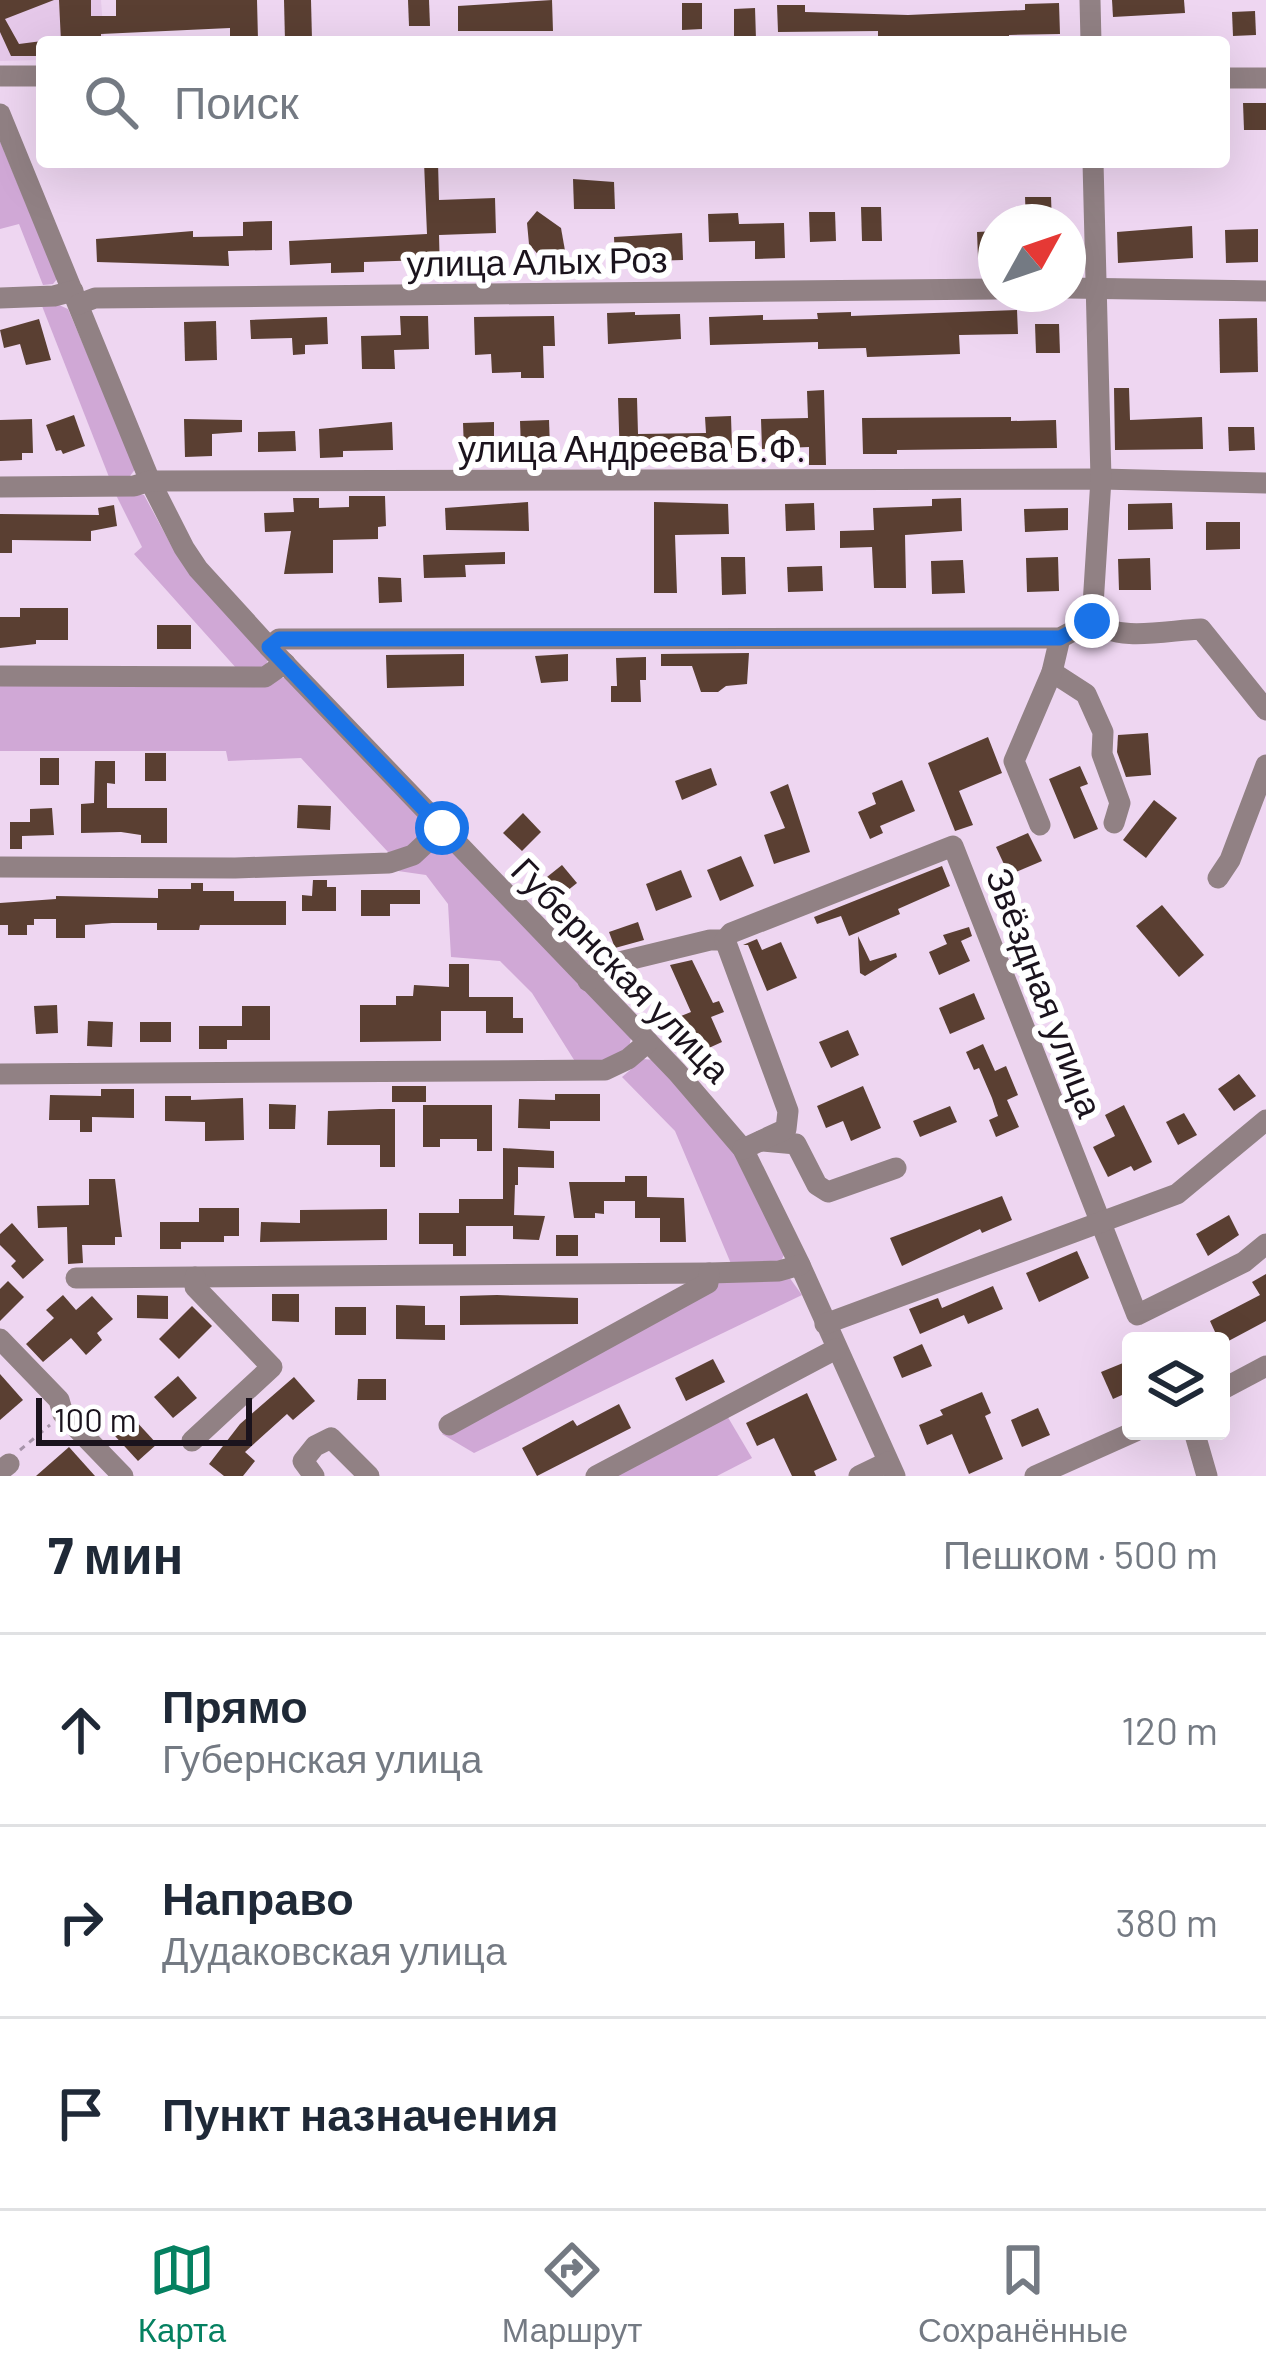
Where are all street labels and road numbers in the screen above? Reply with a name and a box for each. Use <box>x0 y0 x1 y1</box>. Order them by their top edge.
street label: улица Алых Роз <box>406 236 668 285</box>
street label: улица Андреева Б.Ф. <box>458 426 806 470</box>
street label: Губернская улица <box>503 848 741 1092</box>
street label: Звёздная улица <box>978 861 1114 1124</box>

